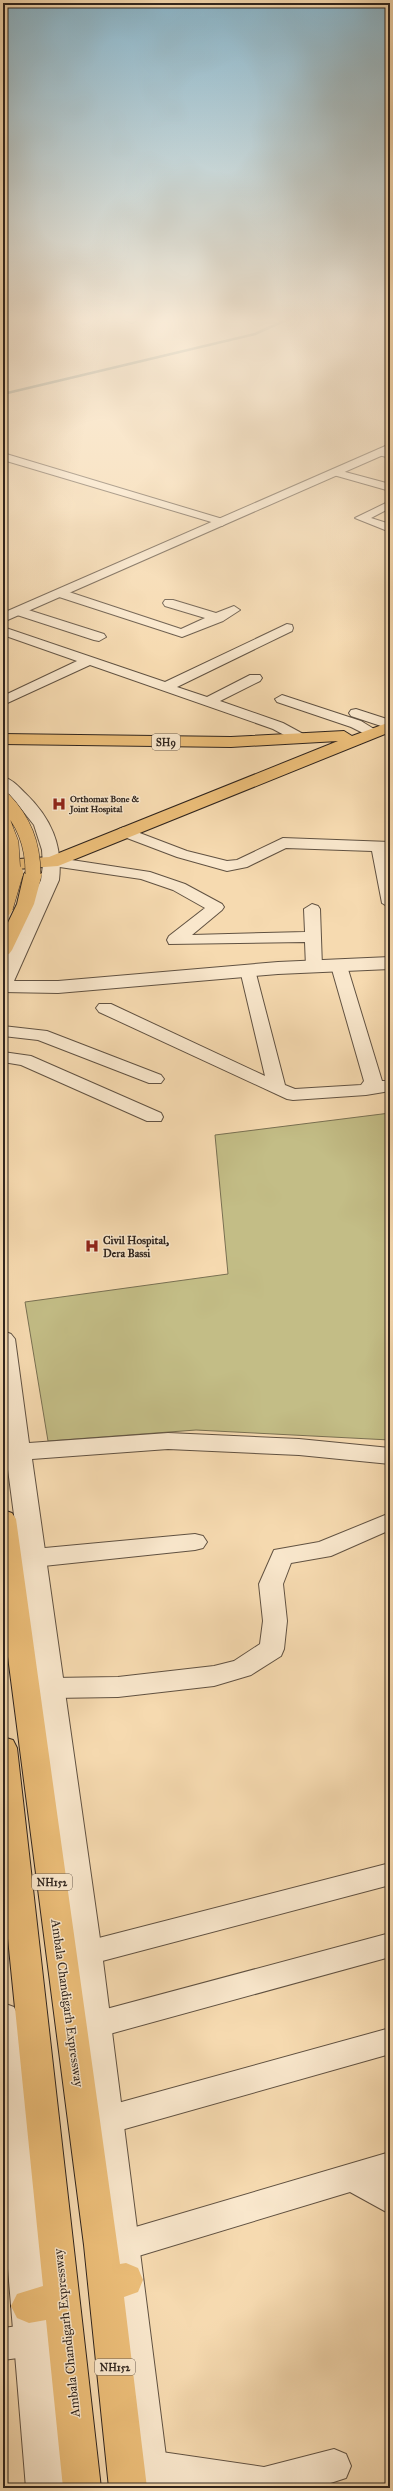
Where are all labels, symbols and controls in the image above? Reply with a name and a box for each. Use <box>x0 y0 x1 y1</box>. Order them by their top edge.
road number: SH9 <box>152 734 180 750</box>
place label: Orthomax Bone & Joint Hospital <box>69 793 139 815</box>
hospital icon: Orthomax Bone & Joint Hospital <box>51 796 67 812</box>
place label: Civil Hospital, Dera Bassi <box>103 1234 169 1260</box>
hospital icon: Civil Hospital, Dera Bassi <box>84 1238 100 1254</box>
road number: NH152 <box>32 1874 72 1890</box>
street label: Ambala Chandigarh Expressway <box>47 1917 87 2089</box>
street label: Ambala Chandigarh Expressway <box>50 2247 84 2419</box>
road number: NH152 <box>95 2359 135 2375</box>

